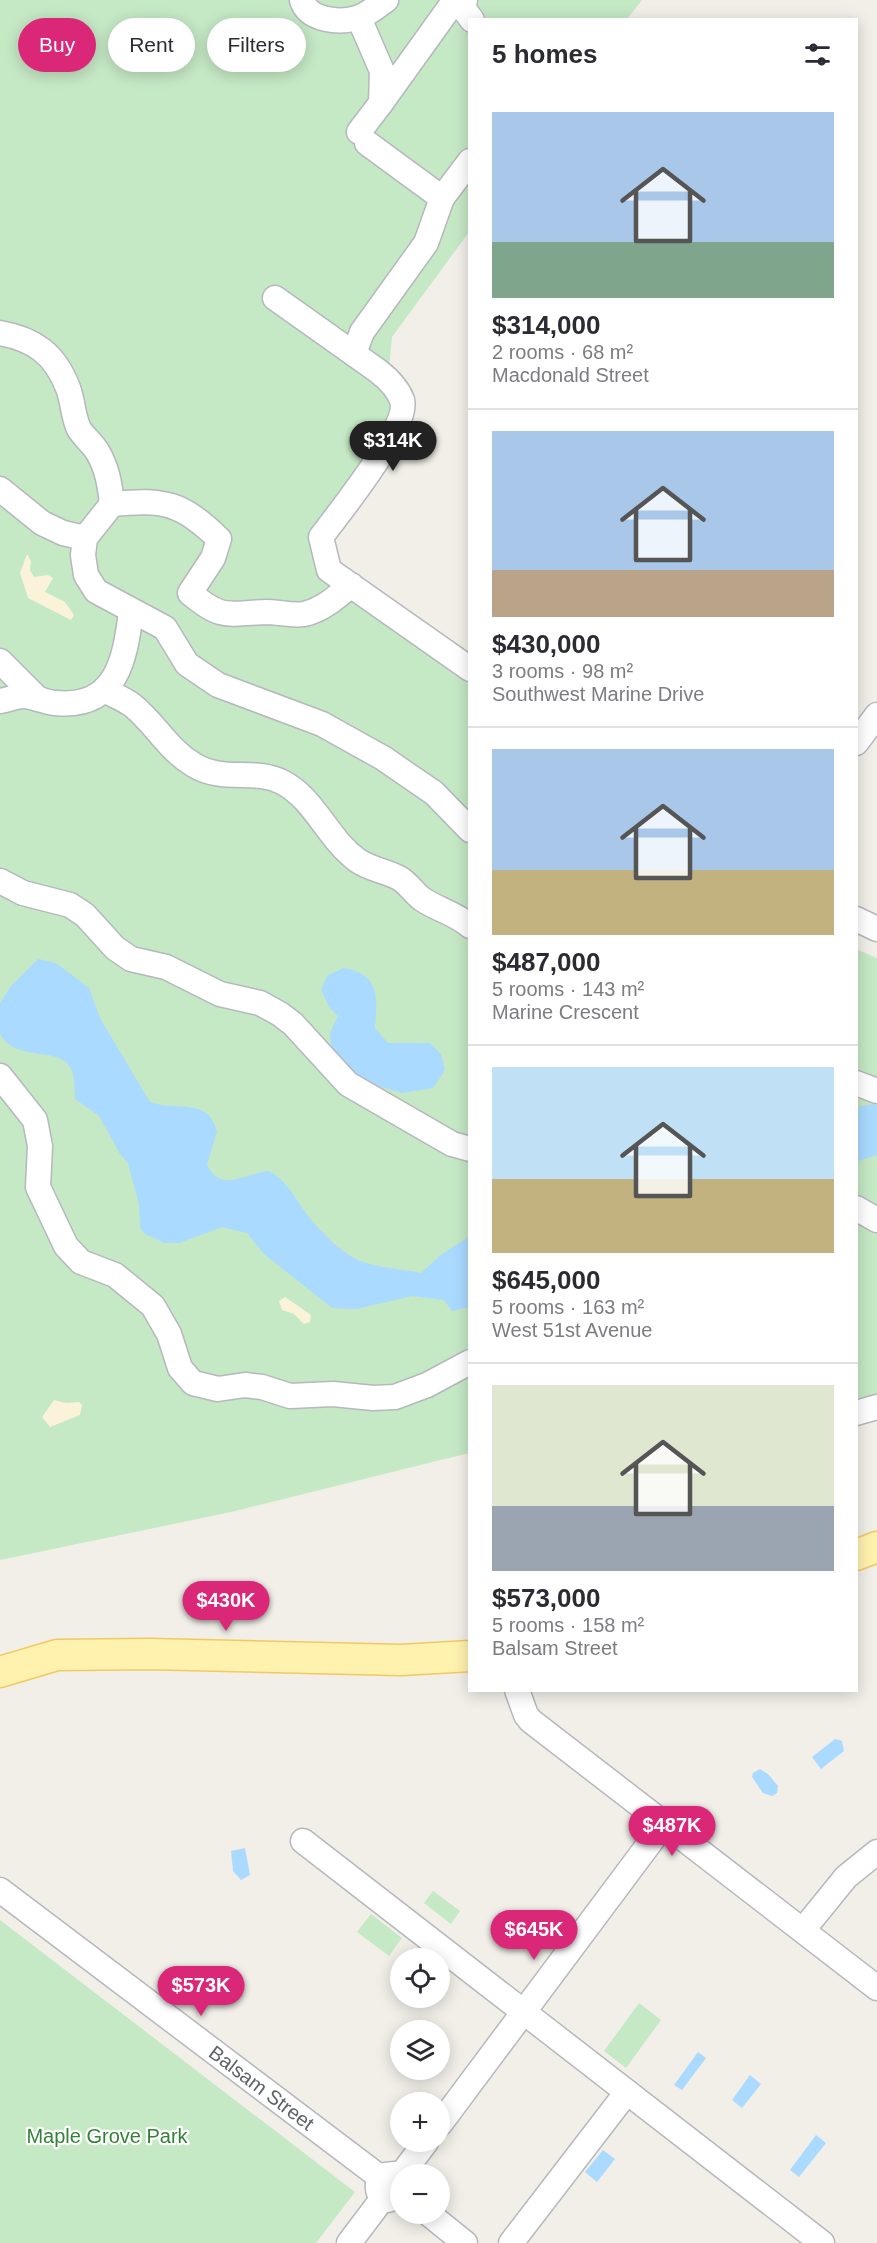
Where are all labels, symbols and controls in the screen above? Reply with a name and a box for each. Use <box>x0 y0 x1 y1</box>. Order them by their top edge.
chip: Buy <box>18 18 96 72</box>
chip: Rent <box>108 18 195 72</box>
chip: Filters <box>207 18 306 72</box>
icon: filters <box>801 38 834 71</box>
text: 5 homes <box>492 39 598 69</box>
icon: home <box>609 151 717 259</box>
text: $314,000 <box>492 310 600 340</box>
text: 2 rooms · 68 m² <box>492 341 633 363</box>
text: Macdonald Street <box>492 364 649 386</box>
pin: $314K <box>351 421 435 472</box>
text: $314K <box>364 429 422 451</box>
icon: home <box>609 470 717 578</box>
text: $430,000 <box>492 629 600 659</box>
text: 3 rooms · 98 m² <box>492 660 633 682</box>
text: Southwest Marine Drive <box>492 683 704 705</box>
icon: home <box>609 788 717 896</box>
text: $487,000 <box>492 947 600 977</box>
text: 5 rooms · 143 m² <box>492 978 644 1000</box>
text: Marine Crescent <box>492 1001 639 1023</box>
icon: home <box>609 1106 717 1214</box>
text: $645,000 <box>492 1265 600 1295</box>
text: 5 rooms · 163 m² <box>492 1296 644 1318</box>
text: West 51st Avenue <box>492 1319 652 1341</box>
icon: home <box>609 1424 717 1532</box>
pin: $430K <box>184 1581 268 1632</box>
text: $573,000 <box>492 1583 600 1613</box>
text: $430K <box>197 1589 255 1611</box>
text: 5 rooms · 158 m² <box>492 1614 644 1636</box>
text: Balsam Street <box>492 1637 618 1659</box>
pin: $487K <box>630 1806 714 1857</box>
text: $487K <box>643 1814 701 1836</box>
pin: $645K <box>492 1910 576 1961</box>
text: $645K <box>505 1918 563 1940</box>
map controls <box>390 1948 450 2224</box>
button: locate <box>390 1948 450 2008</box>
pin: $573K <box>159 1966 243 2017</box>
text: $573K <box>172 1974 230 1996</box>
button: layers <box>390 2020 450 2080</box>
street label: Balsam Street <box>205 2041 319 2135</box>
button: + <box>390 2092 450 2152</box>
park label: Maple Grove Park <box>26 2125 189 2147</box>
button: − <box>390 2164 450 2224</box>

